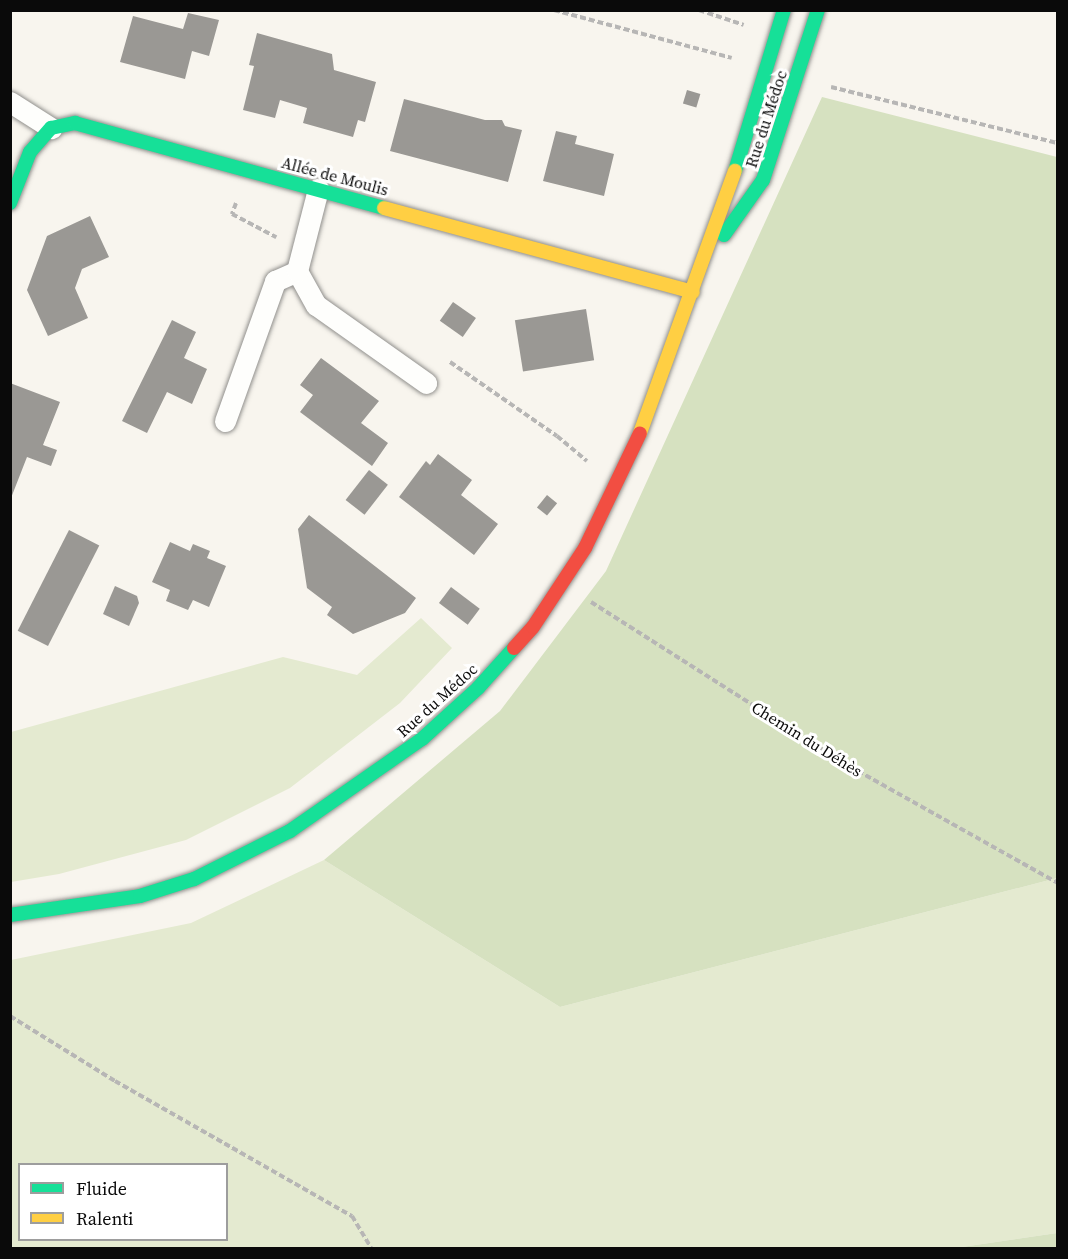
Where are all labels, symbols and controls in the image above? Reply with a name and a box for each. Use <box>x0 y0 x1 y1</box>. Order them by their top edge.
street label: Rue du Médoc <box>741 68 791 170</box>
street label: Allée de Moulis <box>280 153 390 199</box>
street label: Rue du Médoc <box>393 659 481 741</box>
street label: Chemin du Déhès <box>748 697 866 781</box>
legend <box>18 1163 228 1241</box>
text: Fluide <box>76 1176 127 1201</box>
text: Ralenti <box>76 1206 133 1231</box>

